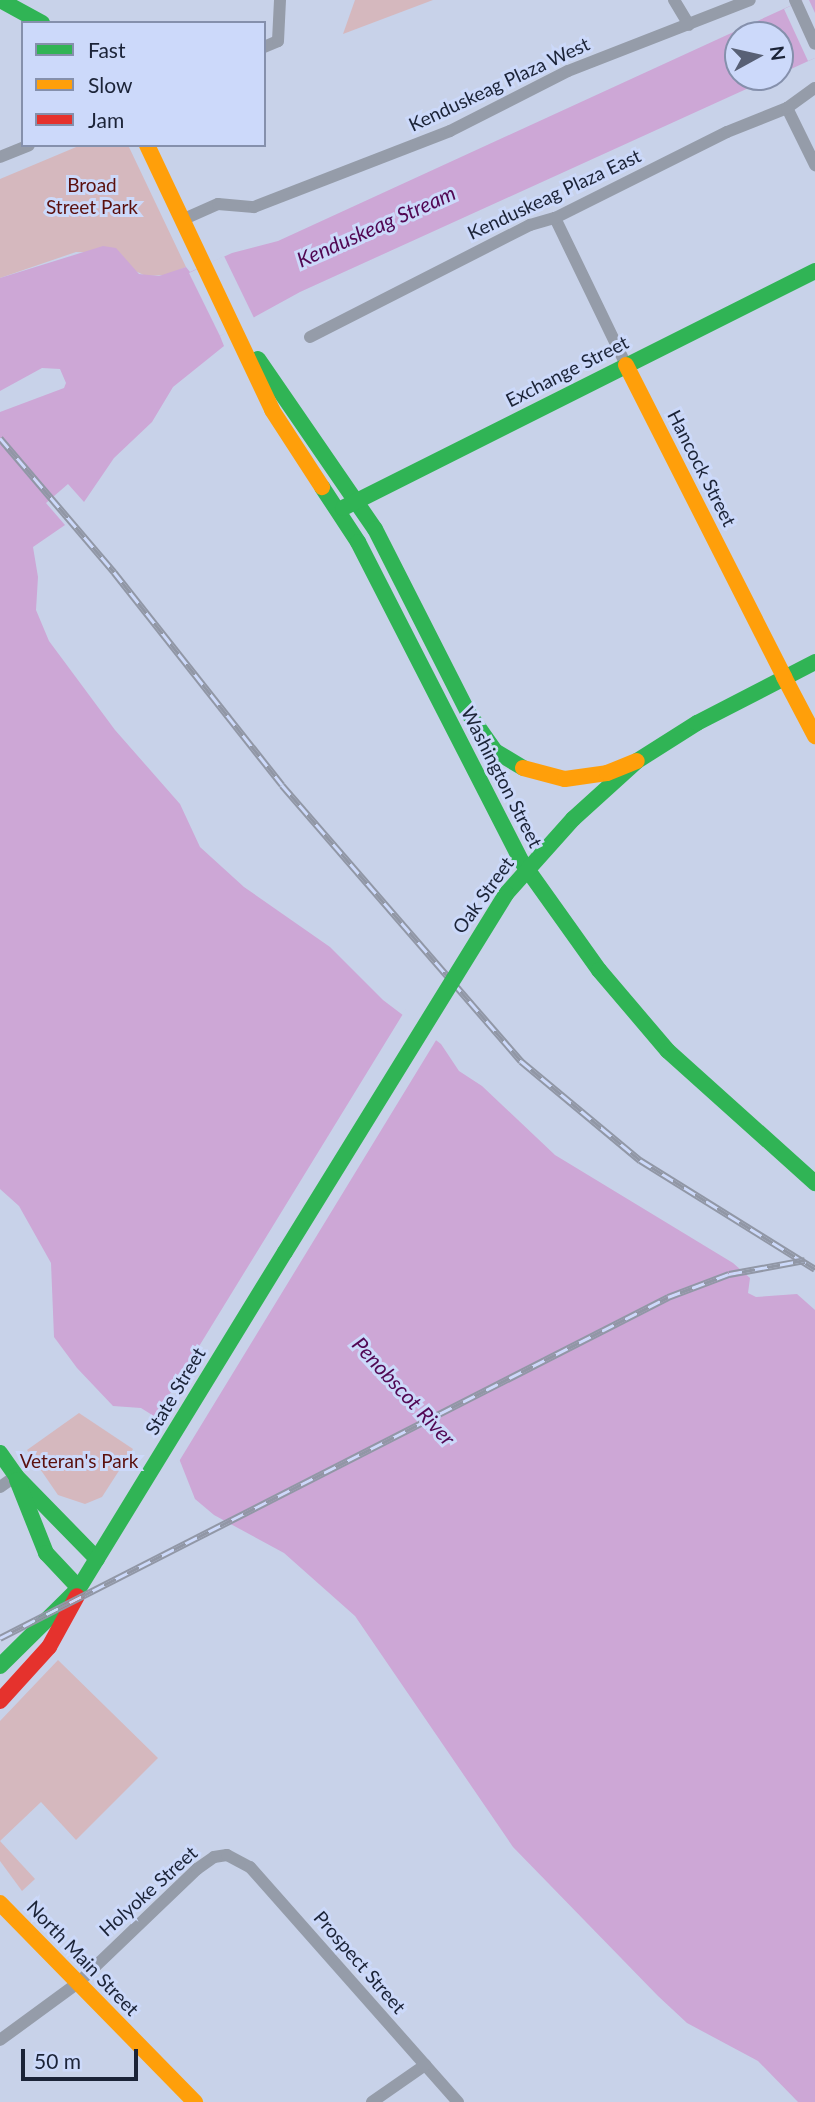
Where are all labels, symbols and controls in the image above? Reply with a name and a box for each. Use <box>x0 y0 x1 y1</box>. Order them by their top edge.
legend <box>21 21 266 147</box>
north arrow <box>724 21 794 91</box>
street label: Kenduskeag Plaza West <box>405 32 593 136</box>
text: Fast <box>88 37 125 62</box>
text: N <box>766 44 791 62</box>
text: Slow <box>88 72 132 97</box>
text: Jam <box>88 107 124 132</box>
street label: Kenduskeag Plaza East <box>464 144 644 244</box>
park label: Broad Street Park <box>46 174 138 218</box>
water label: Kenduskeag Stream <box>293 180 459 272</box>
street label: Exchange Street <box>502 330 632 412</box>
street label: Hancock Street <box>663 406 741 530</box>
street label: Washington Street <box>457 703 547 851</box>
street label: Oak Street <box>448 852 518 938</box>
water label: Penobscot River <box>347 1331 461 1451</box>
street label: State Street <box>140 1343 210 1439</box>
park label: Veteran's Park <box>20 1450 138 1472</box>
street label: Holyoke Street <box>94 1841 202 1941</box>
street label: North Main Street <box>22 1896 144 2020</box>
street label: Prospect Street <box>309 1906 411 2018</box>
scale bar <box>24 2036 142 2080</box>
text: 50 m <box>34 2048 81 2073</box>

